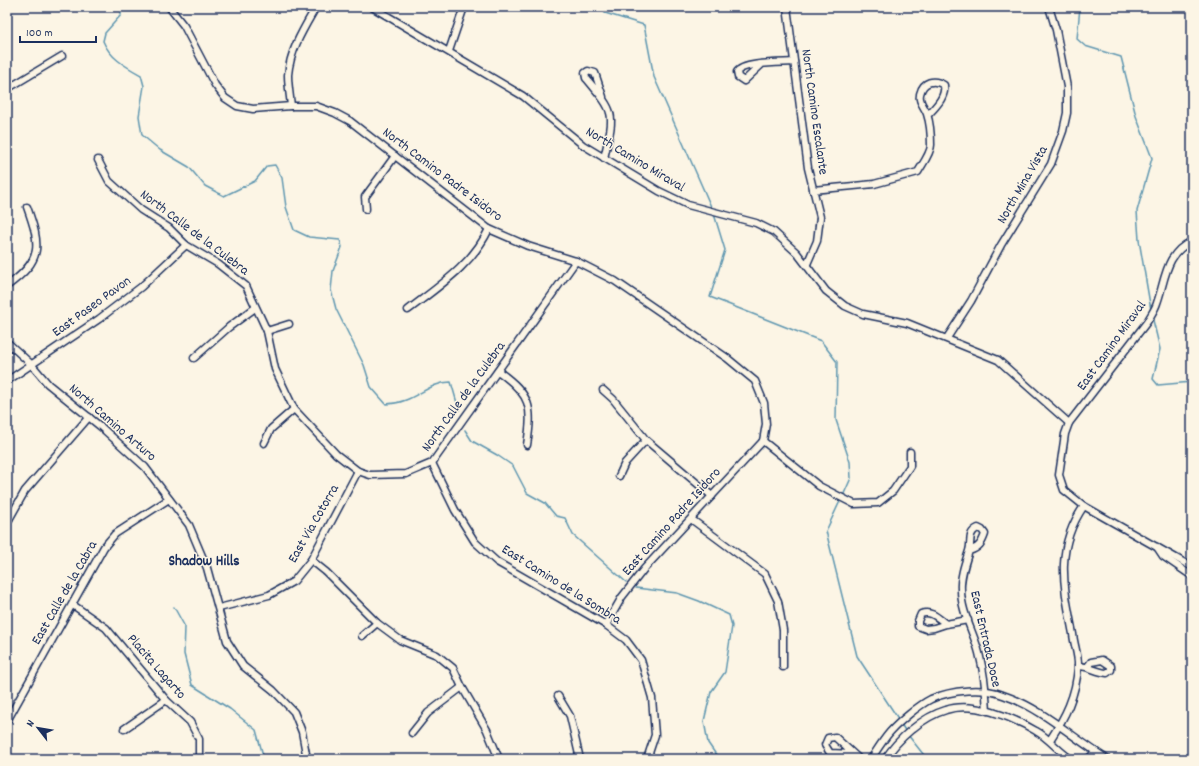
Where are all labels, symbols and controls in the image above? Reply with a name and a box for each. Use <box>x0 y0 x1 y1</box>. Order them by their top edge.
scale bar <box>20 18 96 44</box>
text: 100 m <box>26 25 53 42</box>
street label: North Camino Escalante <box>795 48 833 176</box>
street label: North Camino Miraval <box>581 122 689 198</box>
street label: North Camino Padre Isidoro <box>378 123 506 227</box>
street label: North Mina Vista <box>993 142 1054 228</box>
street label: North Calle de la Culebra <box>135 185 253 281</box>
street label: East Paseo Pavon <box>48 272 136 342</box>
street label: East Camino Miraval <box>1072 296 1152 395</box>
street label: North Calle de la Culebra <box>417 337 511 456</box>
street label: North Camino Arturo <box>64 379 160 467</box>
street label: East Camino Padre Isidoro <box>618 463 726 581</box>
street label: East Via Cotorra <box>283 481 345 567</box>
street label: East Calle de la Cabra <box>27 537 103 649</box>
street label: East Camino de la Sombra <box>497 540 625 630</box>
district label: Shadow Hills <box>168 551 240 573</box>
street label: East Entrada Doce <box>964 589 1006 689</box>
street label: Placita Lagarto <box>122 630 190 704</box>
north arrow <box>18 708 58 748</box>
text: N <box>23 717 40 730</box>

